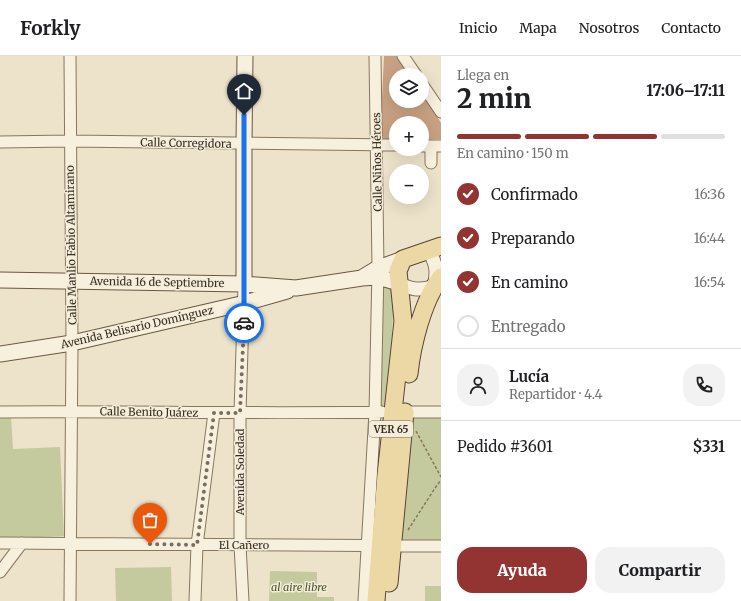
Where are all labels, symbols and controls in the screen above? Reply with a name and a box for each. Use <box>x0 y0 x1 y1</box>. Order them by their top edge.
text: Forkly <box>20 16 81 40</box>
text: Inicio <box>459 19 497 37</box>
text: Mapa <box>519 19 557 37</box>
text: Nosotros <box>579 19 639 37</box>
text: Contacto <box>661 19 721 37</box>
text: Llega en <box>457 67 509 84</box>
map controls <box>389 68 429 204</box>
button: layers <box>389 68 429 108</box>
pin <box>227 74 261 115</box>
icon: home <box>233 80 255 102</box>
text: 17:06–17:11 <box>646 81 725 100</box>
text: 2 min <box>457 82 531 115</box>
street label: Calle Niños Héroes <box>369 112 385 212</box>
button: + <box>389 116 429 156</box>
street label: Calle Corregidora <box>140 135 232 151</box>
text: En camino · 150 m <box>457 145 569 162</box>
street label: Calle Manlio Fabio Altamirano <box>63 164 79 325</box>
button: − <box>389 164 429 204</box>
icon: check <box>457 183 479 205</box>
text: Confirmado <box>491 185 578 204</box>
text: 16:36 <box>694 186 725 203</box>
icon: check <box>457 227 479 249</box>
text: Preparando <box>491 229 575 248</box>
text: 16:44 <box>694 230 725 247</box>
icon: check <box>457 271 479 293</box>
text: En camino <box>491 273 568 292</box>
street label: Avenida 16 de Septiembre <box>89 274 225 290</box>
text: 16:54 <box>694 274 725 291</box>
street label: Avenida Belisario Domínguez <box>58 303 215 352</box>
courier <box>224 303 264 343</box>
icon: car <box>233 312 255 334</box>
text: Entregado <box>491 317 565 336</box>
button: person <box>457 364 499 406</box>
button: phone <box>683 364 725 406</box>
text: Lucía <box>509 367 549 386</box>
text: Repartidor · 4.4 <box>509 386 603 403</box>
street label: Calle Benito Juárez <box>100 404 198 420</box>
road number: VER 65 <box>369 421 413 437</box>
street label: Avenida Soledad <box>233 428 247 516</box>
text: Pedido #3601 <box>457 437 553 456</box>
text: $331 <box>693 437 725 456</box>
pin <box>133 503 167 544</box>
icon: bag <box>139 509 161 531</box>
street label: El Cañero <box>219 538 270 552</box>
button: Ayuda <box>457 547 587 593</box>
button: Compartir <box>595 547 725 593</box>
park label: al aire libre <box>271 580 327 594</box>

